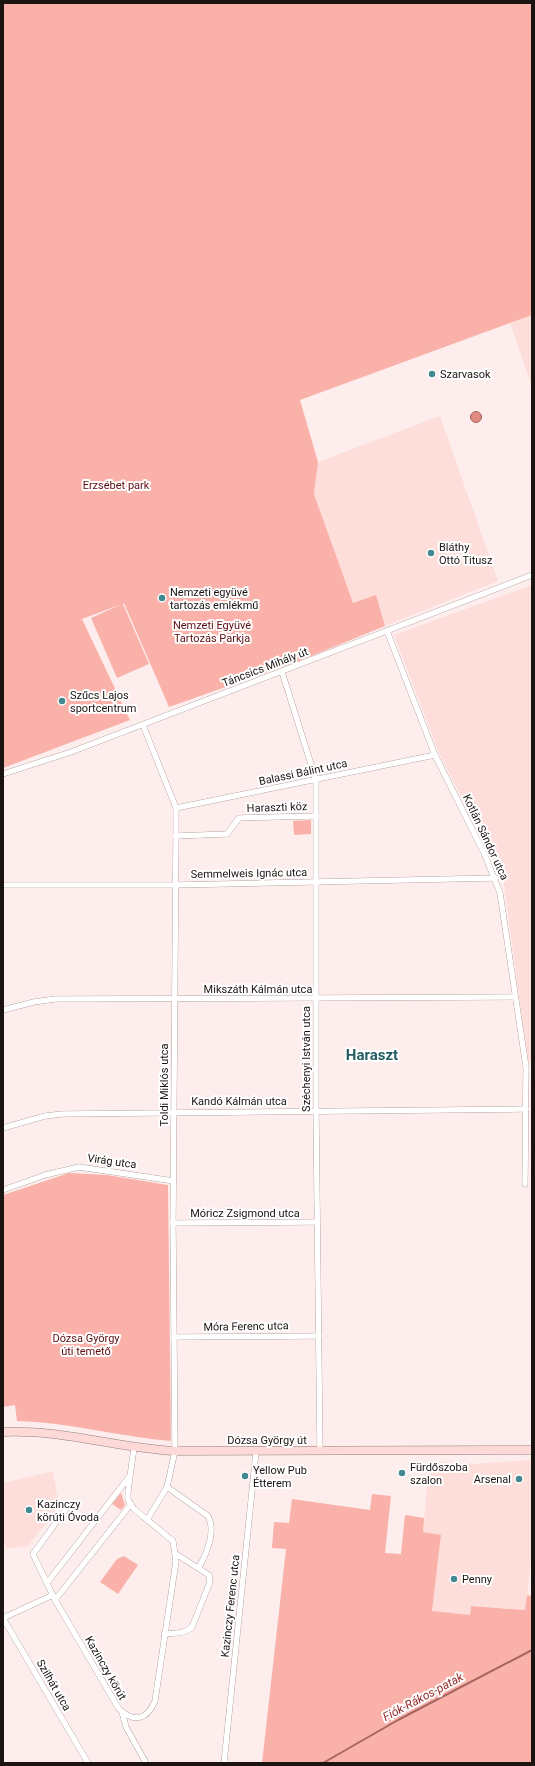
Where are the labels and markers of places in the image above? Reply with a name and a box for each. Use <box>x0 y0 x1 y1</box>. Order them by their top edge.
place label: Szarvasok <box>440 368 491 381</box>
marker: Szarvasok <box>427 369 437 379</box>
place label: Bláthy Ottó Titusz <box>439 541 493 567</box>
marker: Bláthy Ottó Titusz <box>426 548 436 558</box>
place label: Nemzeti együvé tartozás emlékmű <box>170 586 258 612</box>
marker: Nemzeti együvé tartozás emlékmű <box>157 593 167 603</box>
place label: Szűcs Lajos sportcentrum <box>70 689 136 715</box>
marker: Szűcs Lajos sportcentrum <box>57 696 67 706</box>
place label: Fürdőszoba szalon <box>410 1461 468 1487</box>
place label: Yellow Pub Étterem <box>253 1464 307 1490</box>
marker: Fürdőszoba szalon <box>397 1468 407 1478</box>
marker: Yellow Pub Étterem <box>240 1471 250 1481</box>
place label: Arsenal <box>474 1473 511 1486</box>
marker: Arsenal <box>514 1474 524 1484</box>
place label: Kazinczy körúti Óvoda <box>37 1498 99 1524</box>
marker: Kazinczy körúti Óvoda <box>24 1505 34 1515</box>
place label: Penny <box>462 1573 493 1586</box>
marker: Penny <box>449 1574 459 1584</box>

